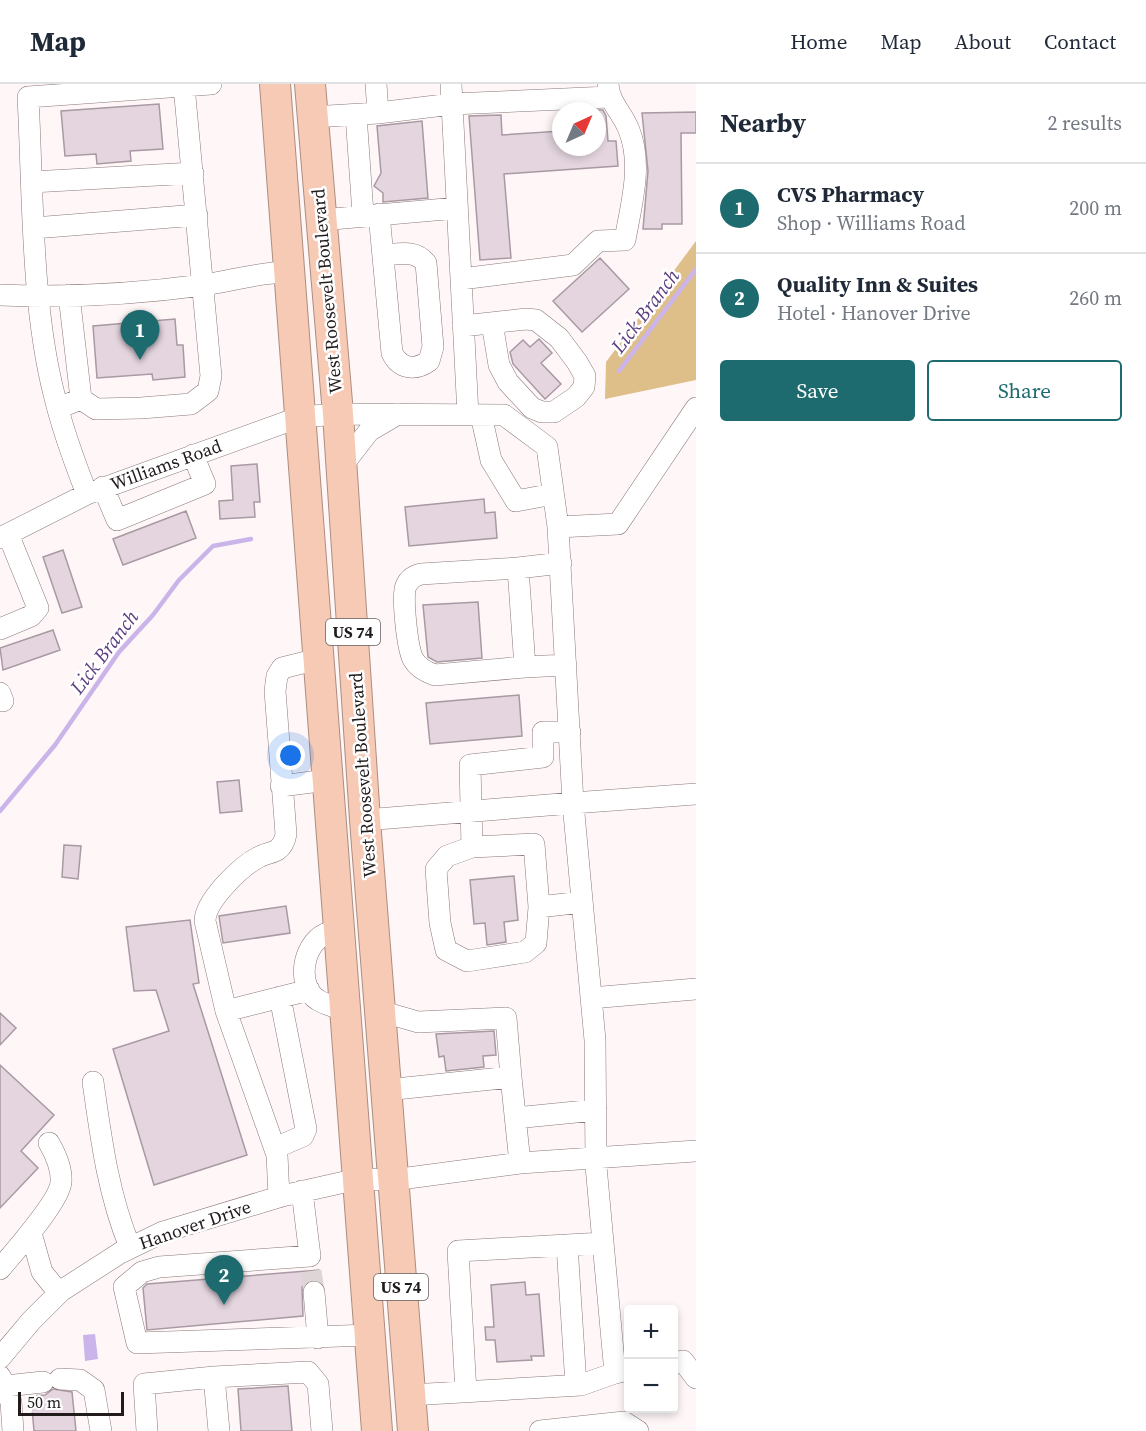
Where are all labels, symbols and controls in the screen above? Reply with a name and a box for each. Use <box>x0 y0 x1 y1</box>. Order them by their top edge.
text: Map <box>30 22 86 60</box>
text: Home <box>790 27 848 56</box>
text: Map <box>881 27 922 56</box>
text: About <box>955 27 1011 56</box>
text: Contact <box>1044 27 1116 56</box>
north arrow <box>552 102 606 156</box>
text: Nearby <box>720 105 806 141</box>
text: 2 results <box>1047 109 1122 137</box>
text: CVS Pharmacy <box>777 179 924 209</box>
street label: West Roosevelt Boulevard <box>305 187 348 395</box>
text: 1 <box>734 194 745 222</box>
text: 200 m <box>1069 194 1122 222</box>
text: Shop · Williams Road <box>777 209 966 237</box>
water label: Lick Branch <box>604 263 686 360</box>
text: Quality Inn & Suites <box>777 269 978 299</box>
text: 2 <box>734 284 745 312</box>
text: 260 m <box>1069 284 1122 312</box>
text: Hotel · Hanover Drive <box>777 299 971 327</box>
pin: 1 <box>120 310 160 360</box>
button: Save <box>720 360 915 421</box>
button: Share <box>927 360 1122 421</box>
street label: Williams Road <box>107 433 225 496</box>
water label: Lick Branch <box>63 604 145 701</box>
road number: US 74 <box>326 619 380 645</box>
street label: West Roosevelt Boulevard <box>343 672 382 879</box>
your location <box>276 741 305 770</box>
street label: Hanover Drive <box>136 1194 254 1255</box>
pin: 2 <box>204 1256 244 1305</box>
road number: US 74 <box>374 1274 428 1300</box>
map controls <box>624 1305 678 1413</box>
button: + <box>624 1305 678 1359</box>
button: − <box>624 1359 678 1413</box>
scale bar <box>18 1389 124 1416</box>
text: 50 m <box>27 1391 61 1413</box>

